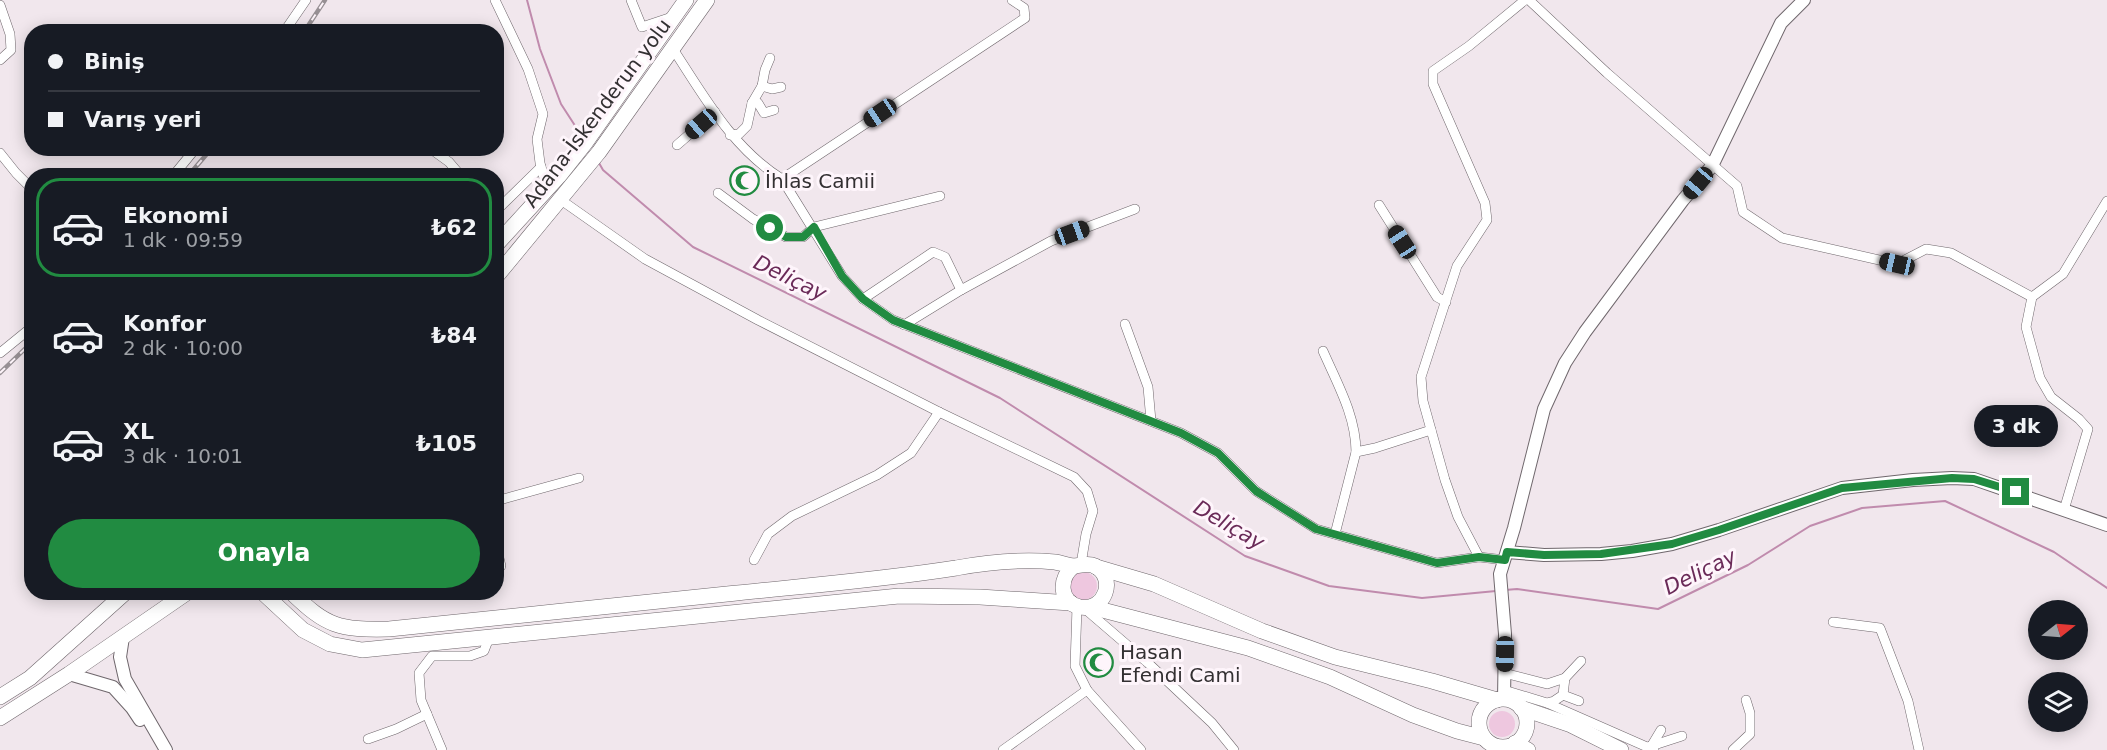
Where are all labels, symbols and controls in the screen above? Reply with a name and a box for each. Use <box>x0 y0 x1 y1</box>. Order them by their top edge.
street label: Adana-İskenderun yolu <box>518 14 676 212</box>
text: Biniş <box>84 49 145 74</box>
car <box>860 95 900 131</box>
car <box>682 105 720 143</box>
text: Varış yeri <box>84 107 201 132</box>
car <box>1680 163 1716 203</box>
mosque icon: İhlas Camii <box>728 165 760 197</box>
place label: İhlas Camii <box>765 169 875 193</box>
icon: car <box>51 201 105 255</box>
text: Ekonomi <box>123 203 228 228</box>
route start <box>756 214 783 241</box>
text: ₺62 <box>431 215 477 240</box>
car <box>1052 218 1092 248</box>
car <box>1385 222 1419 262</box>
text: 1 dk · 09:59 <box>123 228 243 252</box>
water label: Deliçay <box>750 250 831 306</box>
car <box>1877 251 1917 277</box>
icon: car <box>51 309 105 363</box>
text: Konfor <box>123 311 206 336</box>
text: ₺84 <box>431 323 477 348</box>
text: 2 dk · 10:00 <box>123 336 243 360</box>
callout: 3 dk <box>1974 405 2058 447</box>
text: 3 dk <box>1992 414 2040 438</box>
icon: car <box>51 417 105 471</box>
text: XL <box>123 419 154 444</box>
text: ₺105 <box>416 431 477 456</box>
text: 3 dk · 10:01 <box>123 444 243 468</box>
route end <box>2002 478 2029 505</box>
water label: Deliçay <box>1189 495 1269 555</box>
button: Onayla <box>48 519 480 588</box>
water label: Deliçay <box>1660 544 1741 600</box>
north arrow <box>2028 600 2088 660</box>
map controls <box>2028 600 2088 732</box>
car <box>1496 636 1514 672</box>
place label: Hasan Efendi Cami <box>1120 640 1241 687</box>
mosque icon: Hasan Efendi Cami <box>1083 647 1115 679</box>
button: layers <box>2028 672 2088 732</box>

